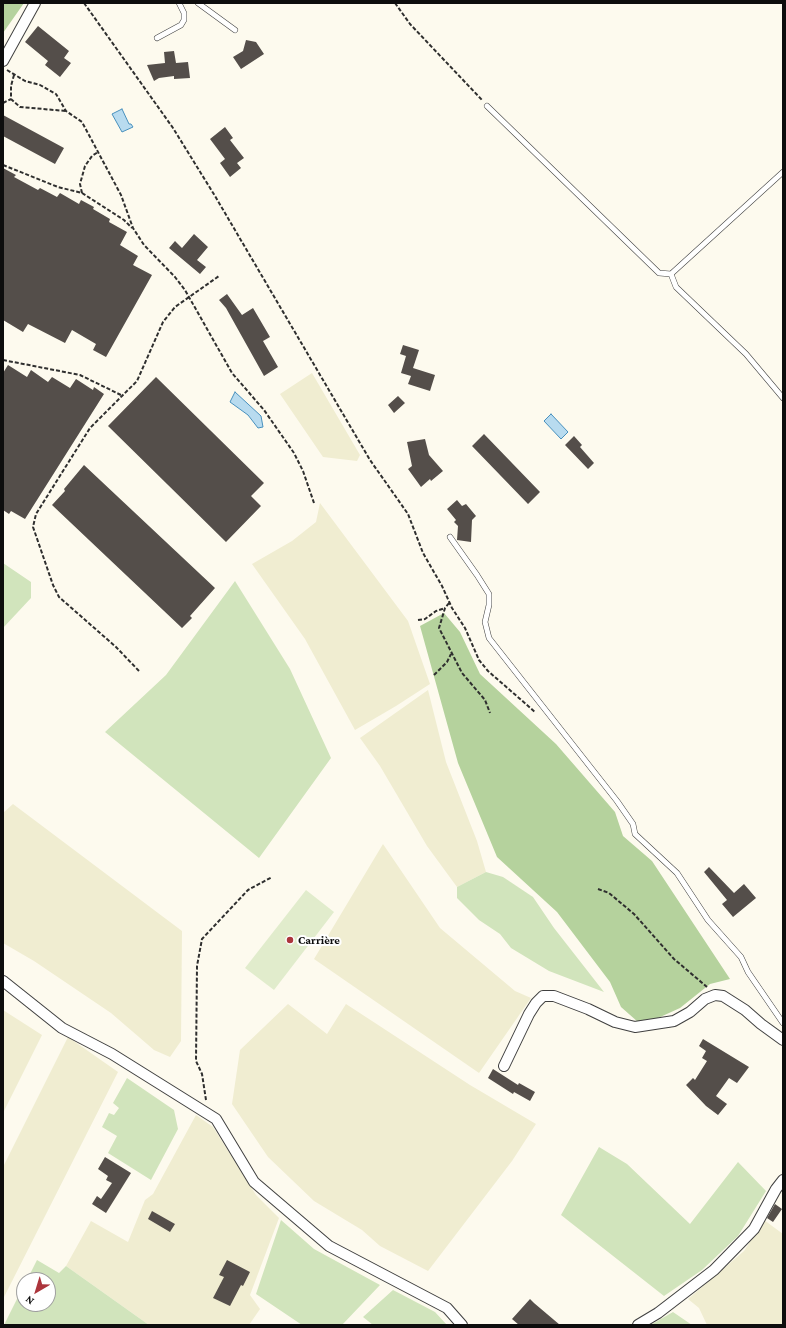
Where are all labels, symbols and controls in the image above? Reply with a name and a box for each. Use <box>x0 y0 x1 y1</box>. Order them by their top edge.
place label: Carrière <box>298 933 340 947</box>
marker: Carrière <box>285 935 295 945</box>
north arrow <box>16 1272 56 1312</box>
text: N <box>23 1294 36 1308</box>

